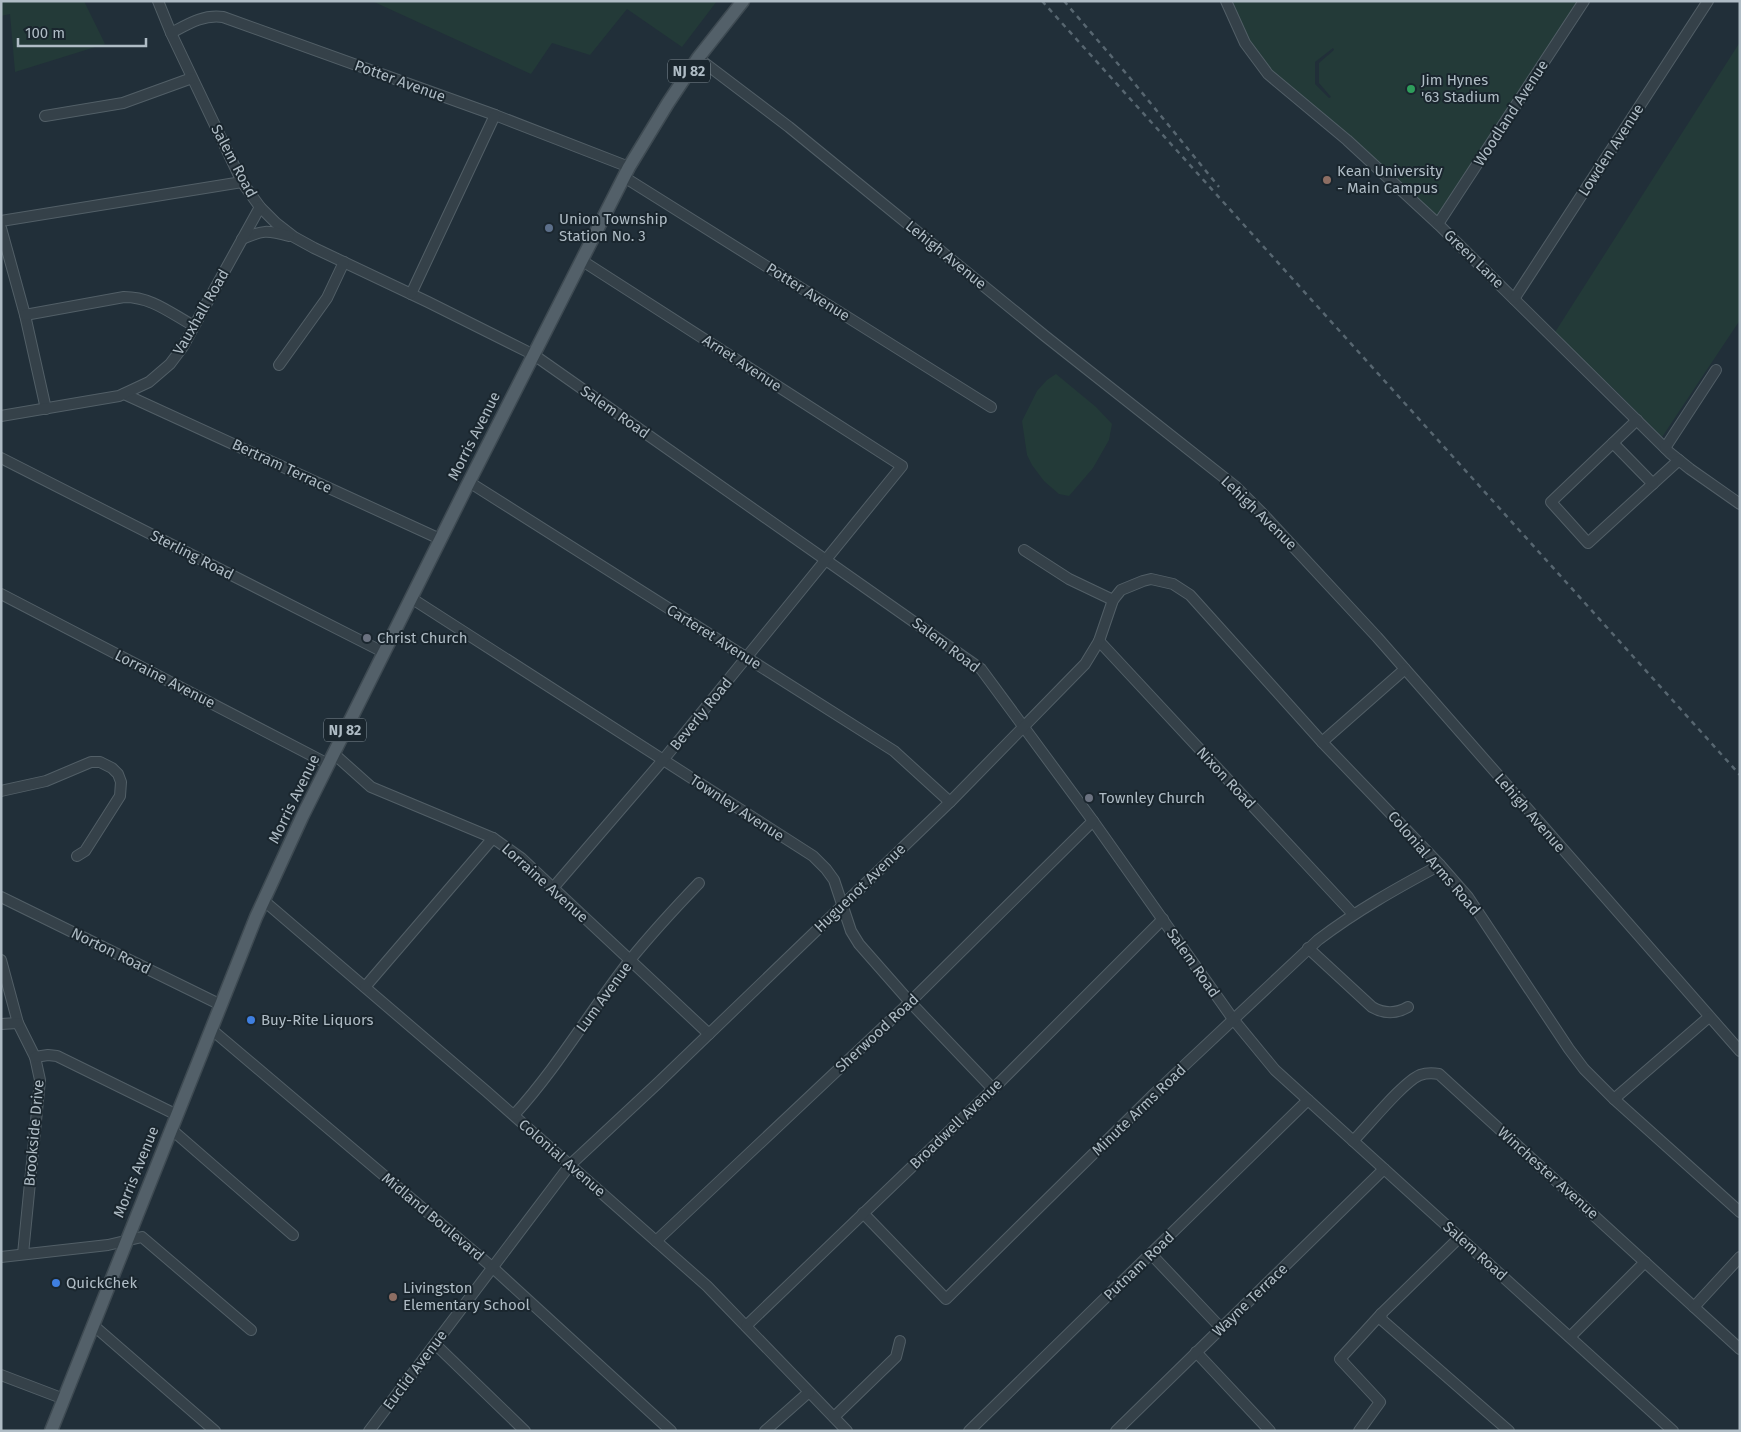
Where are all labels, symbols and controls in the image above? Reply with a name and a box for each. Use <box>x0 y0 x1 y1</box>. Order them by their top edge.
scale bar <box>18 15 145 47</box>
text: 100 m <box>25 24 65 42</box>
street label: Potter Avenue <box>352 56 448 106</box>
street label: Woodland Avenue <box>1470 57 1552 169</box>
road number: NJ 82 <box>668 59 710 82</box>
place label: Jim Hynes '63 Stadium <box>1421 71 1500 106</box>
marker: Jim Hynes '63 Stadium <box>1405 83 1417 95</box>
street label: Lowden Avenue <box>1575 101 1647 199</box>
street label: Salem Road <box>207 121 261 201</box>
place label: Kean University - Main Campus <box>1337 162 1443 197</box>
marker: Kean University - Main Campus <box>1321 174 1333 186</box>
place label: Union Township Station No. 3 <box>559 210 668 245</box>
street label: Lehigh Avenue <box>902 217 990 293</box>
marker: Union Township Station No. 3 <box>543 222 555 234</box>
street label: Green Lane <box>1440 226 1508 292</box>
street label: Potter Avenue <box>763 259 853 325</box>
street label: Vauxhall Road <box>169 266 233 358</box>
street label: Arnet Avenue <box>699 331 785 395</box>
street label: Salem Road <box>577 382 653 442</box>
street label: Morris Avenue <box>444 389 504 483</box>
street label: Bertram Terrace <box>229 435 335 497</box>
street label: Lehigh Avenue <box>1217 472 1301 554</box>
street label: Sterling Road <box>147 526 237 584</box>
street label: Carteret Avenue <box>663 601 765 673</box>
street label: Salem Road <box>909 614 983 676</box>
place label: Christ Church <box>377 629 468 647</box>
marker: Christ Church <box>361 632 373 644</box>
street label: Lorraine Avenue <box>112 646 218 712</box>
street label: Beverly Road <box>666 674 736 754</box>
road number: NJ 82 <box>324 718 366 742</box>
street label: Nixon Road <box>1193 743 1259 813</box>
street label: Morris Avenue <box>265 751 323 847</box>
street label: Lehigh Avenue <box>1491 770 1569 856</box>
street label: Townley Avenue <box>686 771 788 845</box>
place label: Townley Church <box>1099 789 1205 807</box>
marker: Townley Church <box>1083 792 1095 804</box>
street label: Colonial Arms Road <box>1384 807 1484 919</box>
street label: Lorraine Avenue <box>498 839 592 927</box>
street label: Huguenot Avenue <box>811 840 909 936</box>
street label: Norton Road <box>68 924 154 978</box>
street label: Salem Road <box>1163 925 1223 1001</box>
street label: Lum Avenue <box>572 958 636 1036</box>
street label: Sherwood Road <box>832 990 922 1076</box>
place label: Buy-Rite Liquors <box>261 1011 374 1029</box>
marker: Buy-Rite Liquors <box>245 1014 257 1026</box>
street label: Minute Arms Road <box>1088 1061 1190 1159</box>
street label: Broadwell Avenue <box>906 1075 1006 1173</box>
street label: Brookside Drive <box>20 1079 48 1187</box>
street label: Colonial Avenue <box>515 1115 609 1201</box>
street label: Winchester Avenue <box>1494 1123 1602 1223</box>
street label: Morris Avenue <box>109 1124 163 1220</box>
street label: Midland Boulevard <box>378 1169 488 1265</box>
street label: Salem Road <box>1439 1218 1511 1284</box>
street label: Putnam Road <box>1100 1228 1178 1304</box>
street label: Wayne Terrace <box>1209 1260 1291 1340</box>
place label: QuickChek <box>66 1274 137 1292</box>
marker: QuickChek <box>50 1277 62 1289</box>
place label: Livingston Elementary School <box>403 1279 531 1314</box>
marker: Livingston Elementary School <box>387 1291 399 1303</box>
street label: Euclid Avenue <box>379 1327 451 1413</box>

